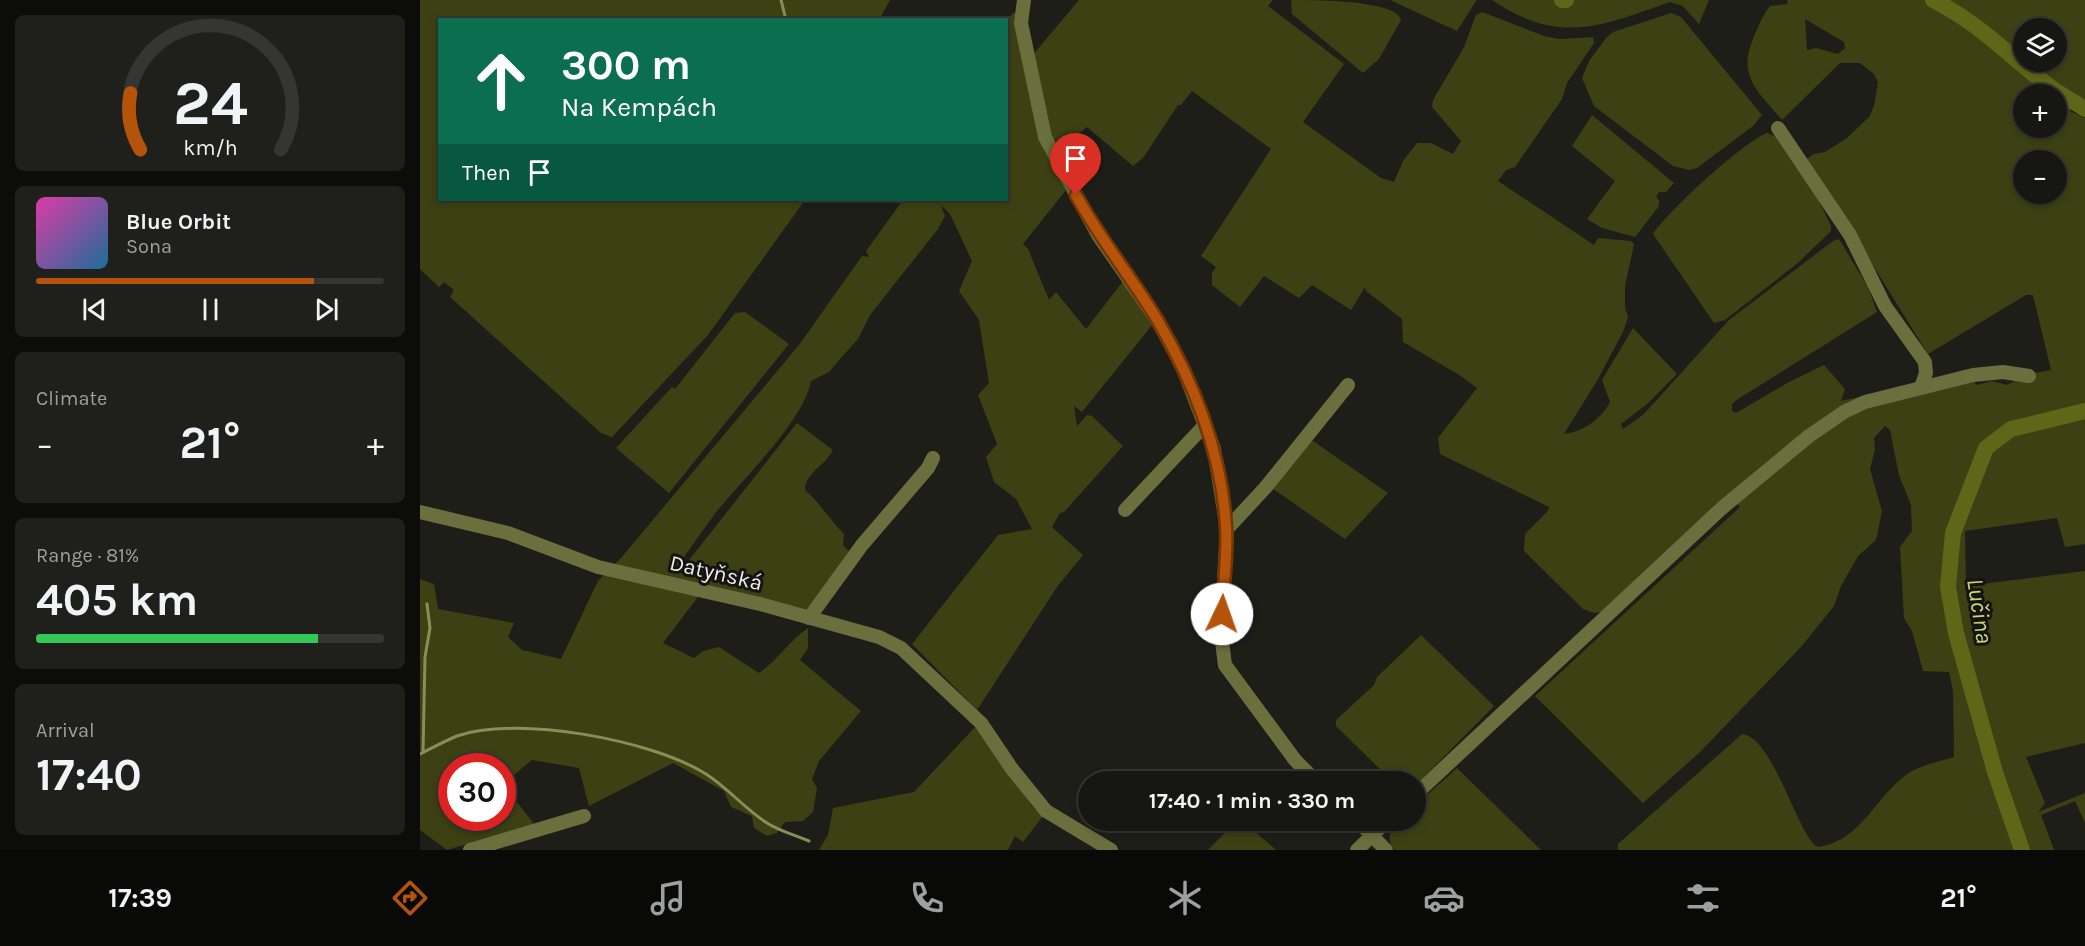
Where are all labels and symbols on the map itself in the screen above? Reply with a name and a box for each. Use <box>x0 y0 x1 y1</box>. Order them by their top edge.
pin <box>1050 133 1101 195</box>
street label: Datyňská <box>667 550 765 596</box>
water label: Lučina <box>1961 576 1999 646</box>
position arrow <box>1190 582 1254 646</box>
speed limit sign: 30 <box>438 753 516 831</box>

